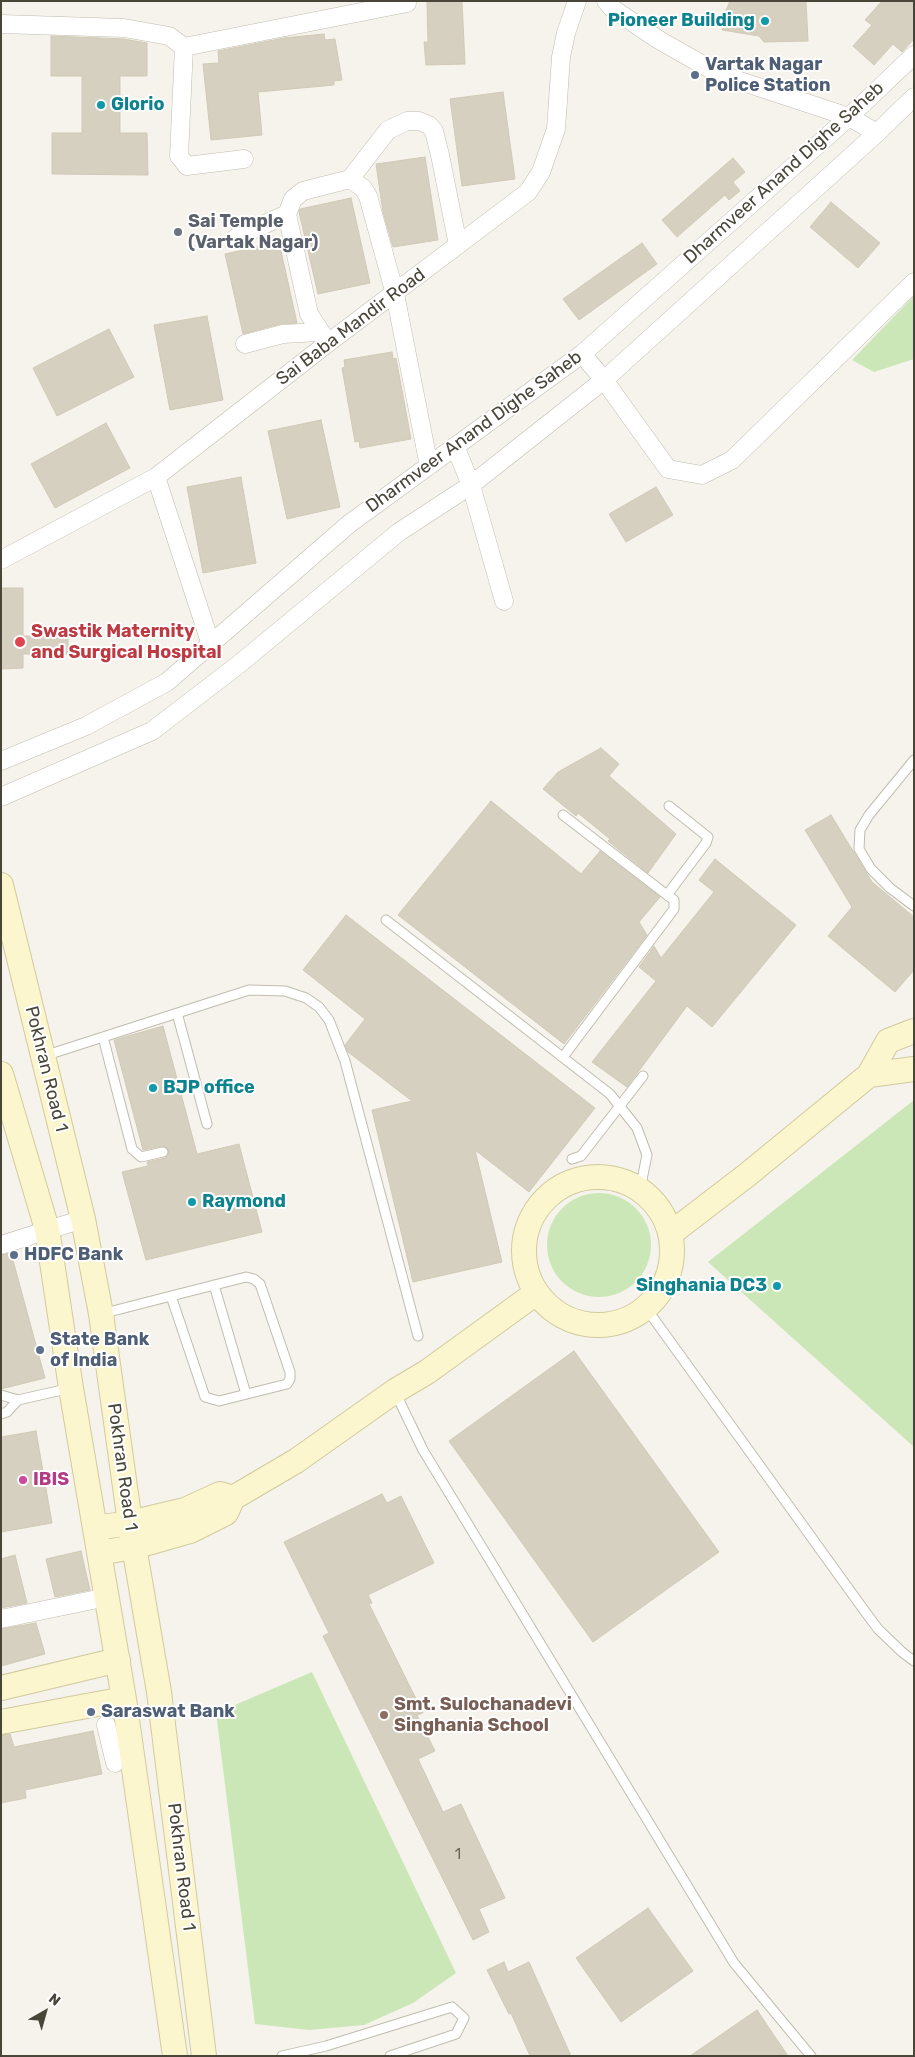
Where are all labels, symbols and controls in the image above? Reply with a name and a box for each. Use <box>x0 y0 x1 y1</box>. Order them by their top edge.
place label: Pioneer Building <box>608 10 755 32</box>
marker: Pioneer Building <box>759 15 771 27</box>
place label: Vartak Nagar Police Station <box>705 54 831 96</box>
marker: Vartak Nagar Police Station <box>689 69 701 81</box>
street label: Dharmveer Anand Dighe Saheb <box>680 77 888 269</box>
place label: Glorio <box>111 94 164 116</box>
marker: Glorio <box>95 99 107 111</box>
place label: Sai Temple (Vartak Nagar) <box>188 211 318 253</box>
marker: Sai Temple (Vartak Nagar) <box>172 226 184 238</box>
street label: Sai Baba Mandir Road <box>272 264 430 390</box>
street label: Dharmveer Anand Dighe Saheb <box>362 346 586 518</box>
place label: Swastik Maternity and Surgical Hospital <box>31 621 222 664</box>
marker: Swastik Maternity and Surgical Hospital <box>13 635 27 649</box>
street label: Pokhran Road 1 <box>20 1004 72 1134</box>
place label: BJP office <box>163 1077 255 1099</box>
marker: BJP office <box>147 1082 159 1094</box>
place label: Raymond <box>202 1191 286 1213</box>
marker: Raymond <box>186 1196 198 1208</box>
place label: HDFC Bank <box>24 1244 123 1266</box>
marker: HDFC Bank <box>8 1249 20 1261</box>
place label: Singhania DC3 <box>636 1275 767 1297</box>
marker: Singhania DC3 <box>771 1280 783 1292</box>
place label: State Bank of India <box>50 1329 149 1372</box>
marker: State Bank of India <box>34 1344 46 1356</box>
street label: Pokhran Road 1 <box>102 1402 142 1532</box>
place label: IBIS <box>33 1469 69 1491</box>
marker: IBIS <box>17 1474 29 1486</box>
place label: Smt. Sulochanadevi Singhania School <box>394 1694 572 1736</box>
place label: Saraswat Bank <box>101 1701 235 1723</box>
marker: Saraswat Bank <box>85 1706 97 1718</box>
marker: Smt. Sulochanadevi Singhania School <box>378 1709 390 1721</box>
street label: Pokhran Road 1 <box>162 1802 200 1932</box>
house number: 1 <box>455 1846 461 1864</box>
north arrow <box>20 1987 70 2037</box>
text: N <box>45 1990 64 2010</box>

